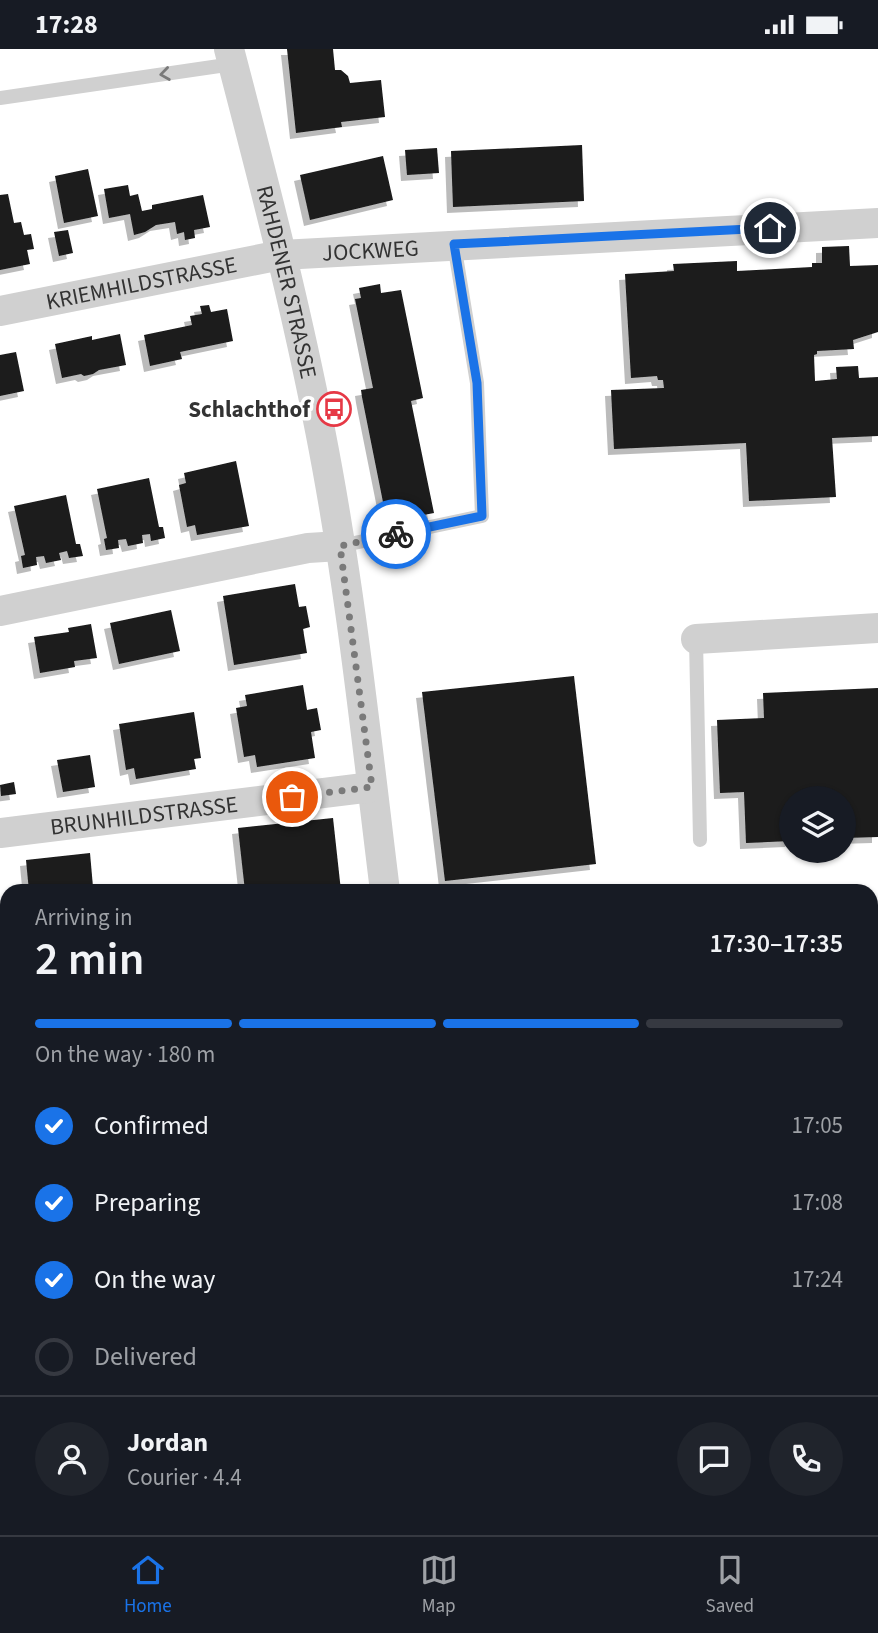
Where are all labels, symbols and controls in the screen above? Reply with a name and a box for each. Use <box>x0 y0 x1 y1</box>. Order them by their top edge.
text: 17:28 <box>35 6 98 43</box>
one-way arrow <box>160 67 171 82</box>
street label: RAHDENER STRASSE <box>248 182 326 382</box>
pin <box>740 198 800 258</box>
icon: home <box>751 209 789 247</box>
street label: JOCKWEG <box>321 231 420 269</box>
street label: KRIEMHILDSTRASSE <box>43 248 239 318</box>
bus stop icon: Schlachthof <box>315 390 353 428</box>
place label: Schlachthof <box>188 393 311 426</box>
courier <box>361 499 431 569</box>
icon: bike <box>377 515 415 553</box>
pin <box>262 767 322 827</box>
icon: bag <box>273 778 311 816</box>
map controls <box>779 786 856 863</box>
button: layers <box>779 786 856 863</box>
street label: BRUNHILDSTRASSE <box>48 787 240 843</box>
text: Arriving in <box>35 901 133 934</box>
text: 17:30–17:35 <box>710 925 843 962</box>
text: 2 min <box>35 927 144 992</box>
text: On the way · 180 m <box>35 1038 215 1071</box>
icon: check <box>35 1107 73 1145</box>
text: Confirmed <box>94 1107 209 1144</box>
text: 17:05 <box>792 1109 843 1142</box>
icon: check <box>35 1184 73 1222</box>
text: Preparing <box>94 1184 200 1221</box>
text: 17:08 <box>792 1186 843 1219</box>
icon: check <box>35 1261 73 1299</box>
text: On the way <box>94 1261 215 1298</box>
text: 17:24 <box>792 1263 843 1296</box>
text: Delivered <box>94 1338 197 1375</box>
button: person <box>35 1422 109 1496</box>
button: chat <box>677 1422 751 1496</box>
button: phone <box>769 1422 843 1496</box>
text: Jordan <box>127 1424 208 1461</box>
text: Courier · 4.4 <box>127 1461 242 1494</box>
tab: Home <box>124 1551 172 1620</box>
tab: Map <box>420 1551 458 1620</box>
tab: Saved <box>706 1551 754 1620</box>

